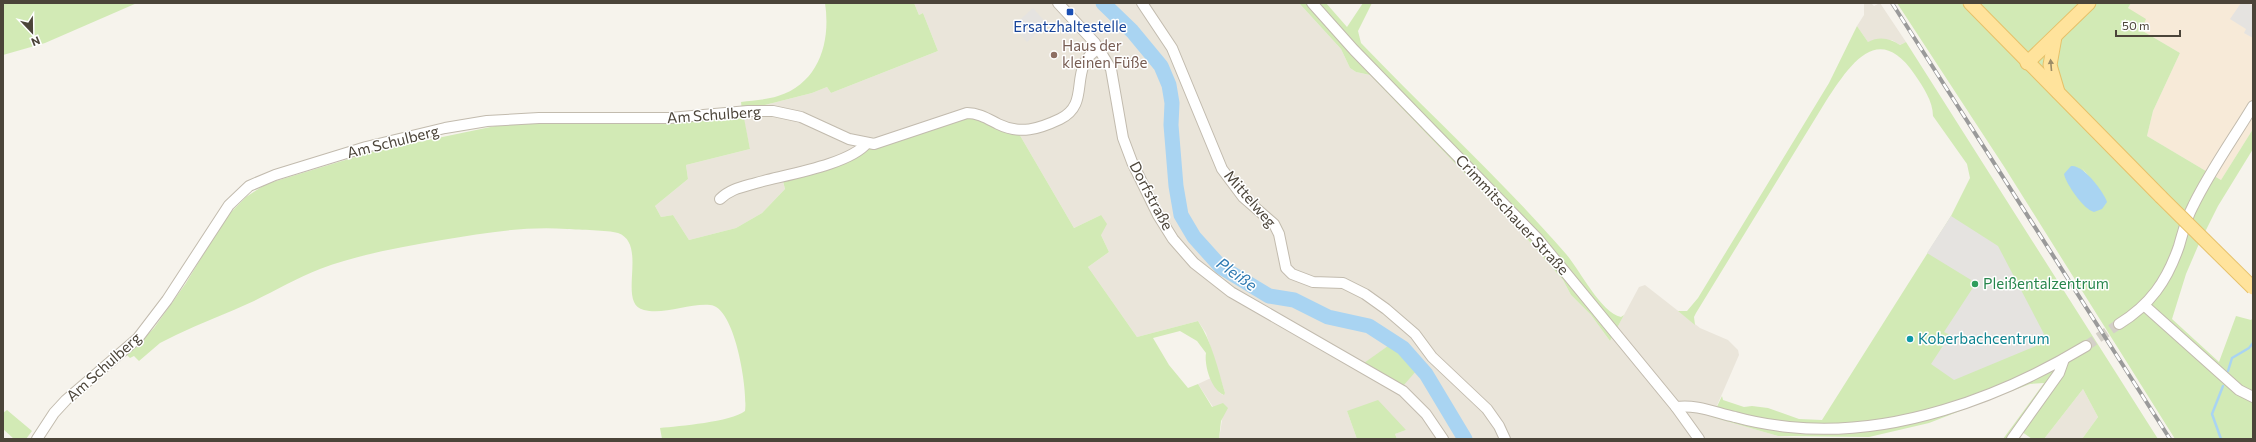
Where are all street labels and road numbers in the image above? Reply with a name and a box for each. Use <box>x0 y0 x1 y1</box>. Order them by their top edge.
street label: Am Schulberg <box>666 102 762 126</box>
street label: Am Schulberg <box>345 121 441 161</box>
street label: Crimmitschauer Straße <box>1452 151 1573 278</box>
street label: Dorfstraße <box>1126 158 1178 233</box>
street label: Mittelweg <box>1221 166 1280 231</box>
street label: Am Schulberg <box>62 328 144 404</box>

